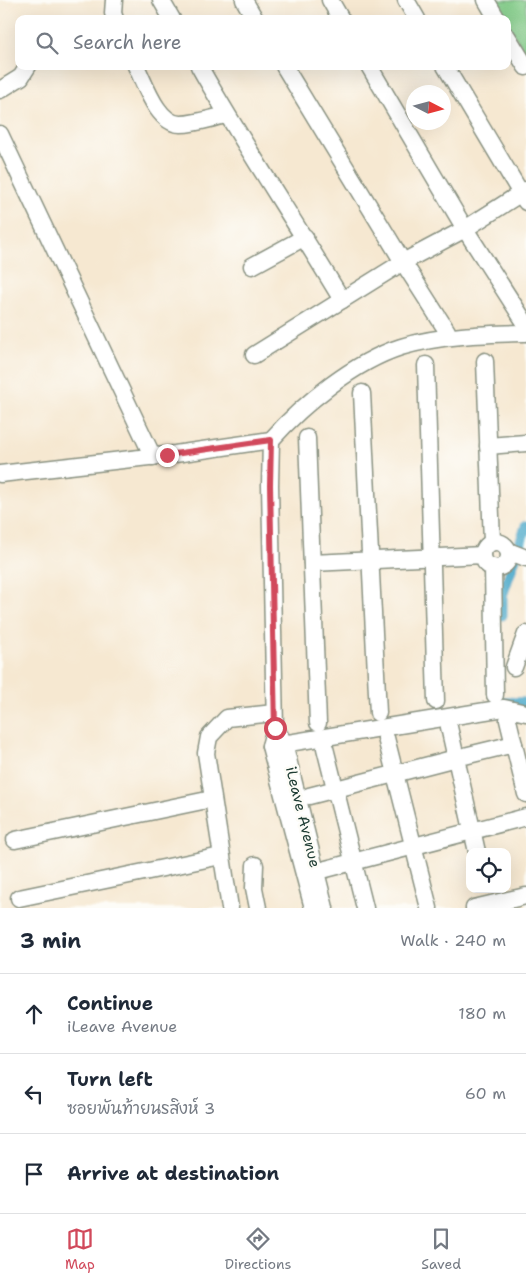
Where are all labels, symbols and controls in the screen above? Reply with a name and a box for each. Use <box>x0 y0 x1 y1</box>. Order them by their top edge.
search box <box>15 15 511 70</box>
icon: search <box>33 29 61 57</box>
text: Search here <box>73 30 182 55</box>
north arrow <box>406 85 451 130</box>
route end <box>156 444 179 467</box>
route start <box>264 717 287 740</box>
street label: iLeave Avenue <box>281 764 325 870</box>
map controls <box>466 848 511 893</box>
button: locate <box>466 848 511 893</box>
text: 3 min <box>20 927 81 955</box>
text: Walk · 240 m <box>400 930 506 951</box>
text: Continue <box>67 991 153 1016</box>
icon: ahead <box>20 1000 48 1028</box>
text: 180 m <box>458 1003 506 1024</box>
text: iLeave Avenue <box>67 1016 177 1037</box>
text: Turn left <box>67 1067 153 1092</box>
icon: left <box>20 1080 48 1108</box>
text: 60 m <box>465 1083 506 1104</box>
text: ซอยพันท้ายนรสิงห์ 3 <box>67 1098 215 1119</box>
icon: arrive <box>20 1160 48 1188</box>
text: Arrive at destination <box>67 1161 279 1186</box>
tab: Map <box>65 1225 95 1273</box>
tab: Directions <box>225 1225 291 1273</box>
tab: Saved <box>421 1225 461 1273</box>

